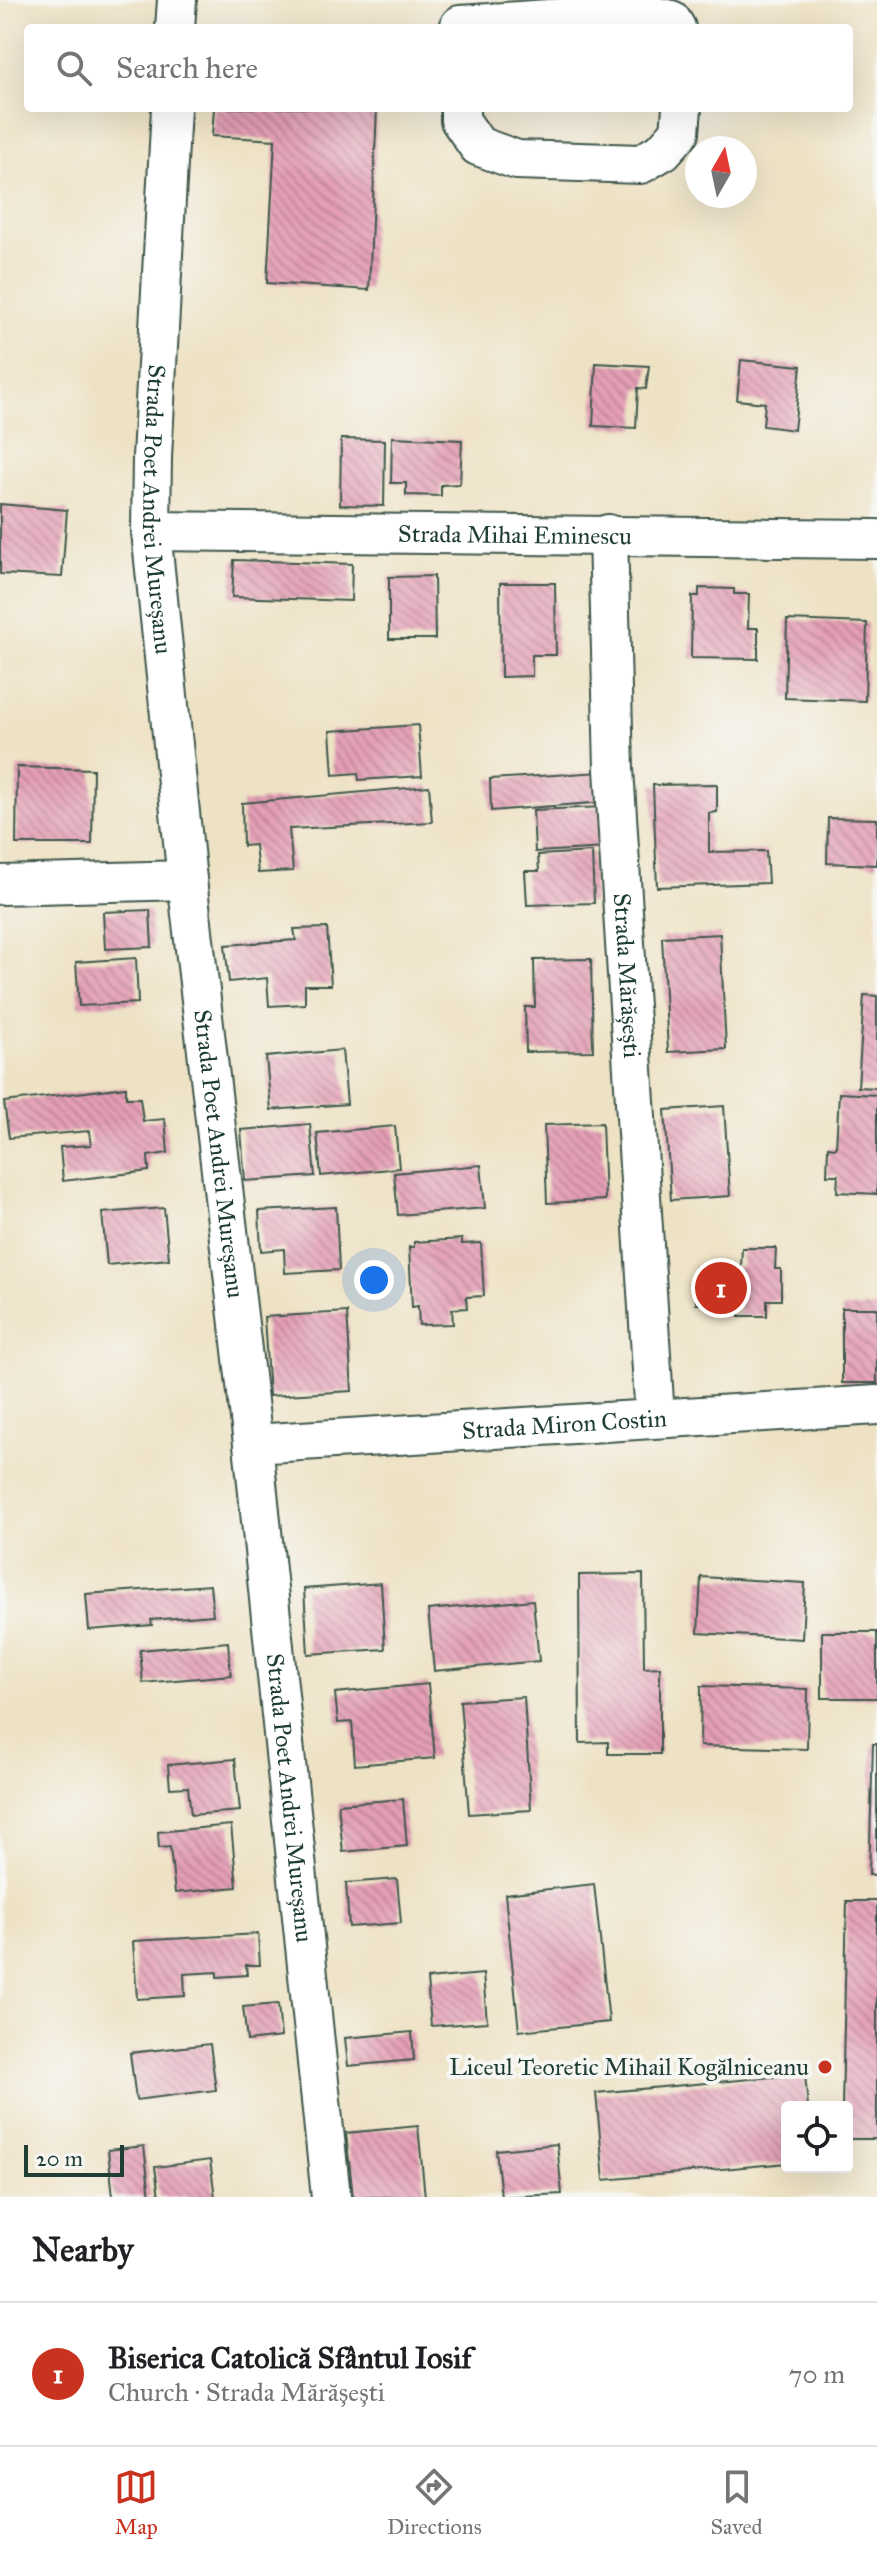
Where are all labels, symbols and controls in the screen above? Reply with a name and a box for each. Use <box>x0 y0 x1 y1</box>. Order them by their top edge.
search box <box>24 24 853 112</box>
icon: search <box>52 46 96 90</box>
text: Search here <box>116 50 258 86</box>
north arrow <box>685 136 757 208</box>
street label: Strada Poet Andrei Mureșanu <box>136 364 179 656</box>
street label: Strada Mihai Eminescu <box>398 519 632 551</box>
street label: Strada Mărășești <box>607 892 647 1059</box>
street label: Strada Poet Andrei Mureșanu <box>187 1008 251 1300</box>
pin: 1 <box>695 1258 747 1318</box>
your location <box>354 1260 394 1300</box>
street label: Strada Miron Costin <box>461 1403 668 1446</box>
street label: Strada Poet Andrei Mureșanu <box>260 1652 320 1944</box>
place label: Liceul Teoretic Mihail Kogălniceanu <box>449 2052 809 2082</box>
marker: Liceul Teoretic Mihail Kogălniceanu <box>816 2058 834 2076</box>
map controls <box>781 2101 853 2173</box>
button: locate <box>781 2101 853 2173</box>
scale bar <box>24 2141 124 2177</box>
text: 20 m <box>36 2145 83 2172</box>
text: Nearby <box>32 2229 134 2270</box>
text: Biserica Catolică Sfântul Iosif <box>108 2340 472 2376</box>
text: 1 <box>53 2358 63 2390</box>
text: 70 m <box>789 2358 845 2390</box>
text: Church · Strada Mărășești <box>108 2376 385 2408</box>
tab: Map <box>114 2465 158 2540</box>
tab: Directions <box>387 2465 482 2540</box>
tab: Saved <box>710 2465 763 2540</box>

